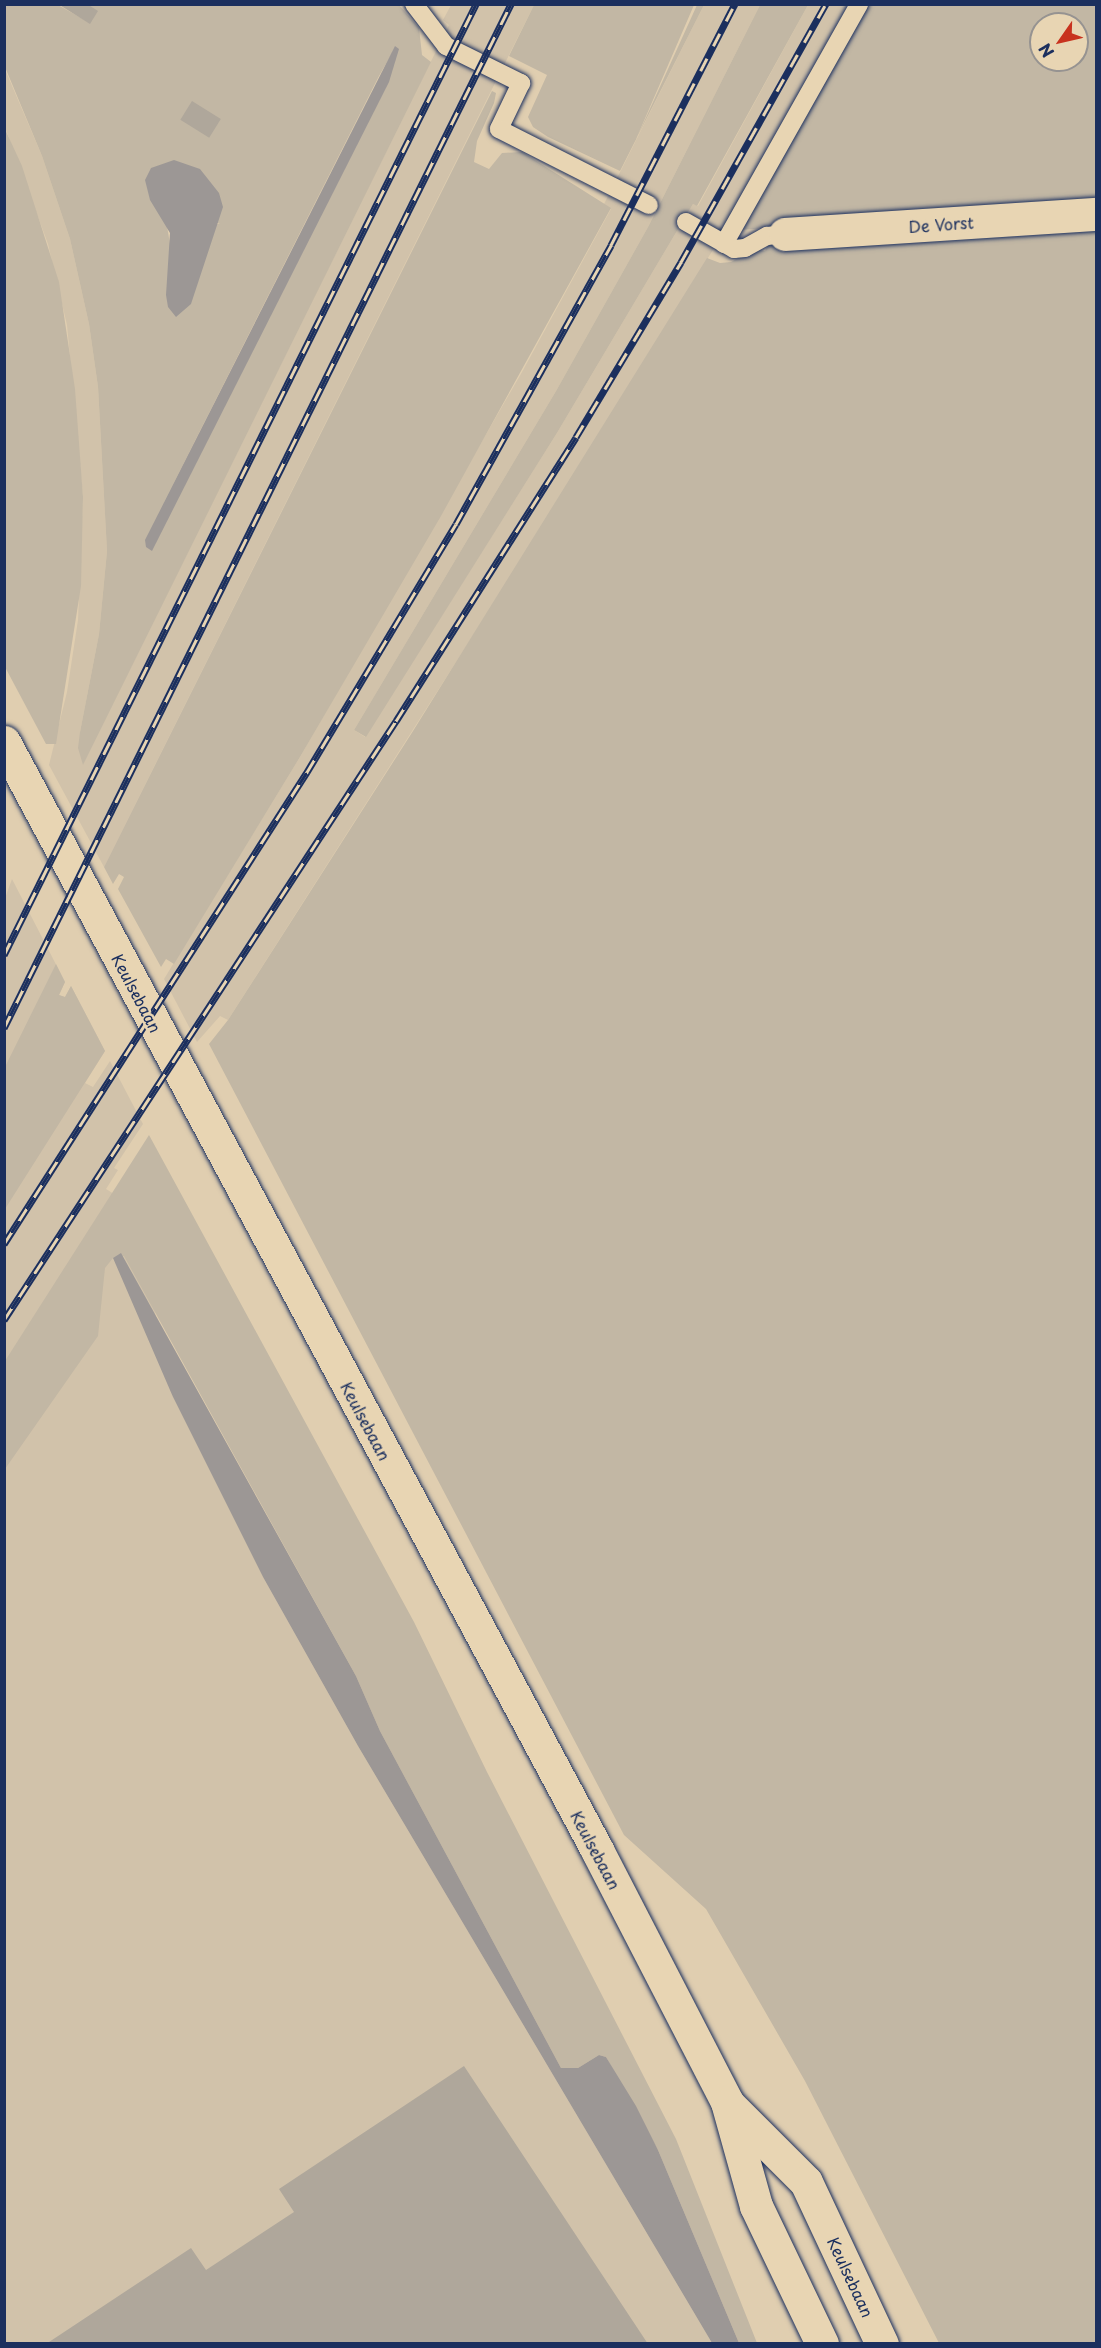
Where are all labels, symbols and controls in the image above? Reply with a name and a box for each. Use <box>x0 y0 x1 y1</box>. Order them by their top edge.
north arrow <box>1029 12 1089 72</box>
text: N <box>1032 39 1059 63</box>
street label: De Vorst <box>908 212 974 236</box>
street label: Keulsebaan <box>108 950 166 1036</box>
street label: Keulsebaan <box>337 1378 395 1464</box>
street label: Keulsebaan <box>567 1807 625 1893</box>
street label: Keulsebaan <box>824 2234 878 2320</box>

